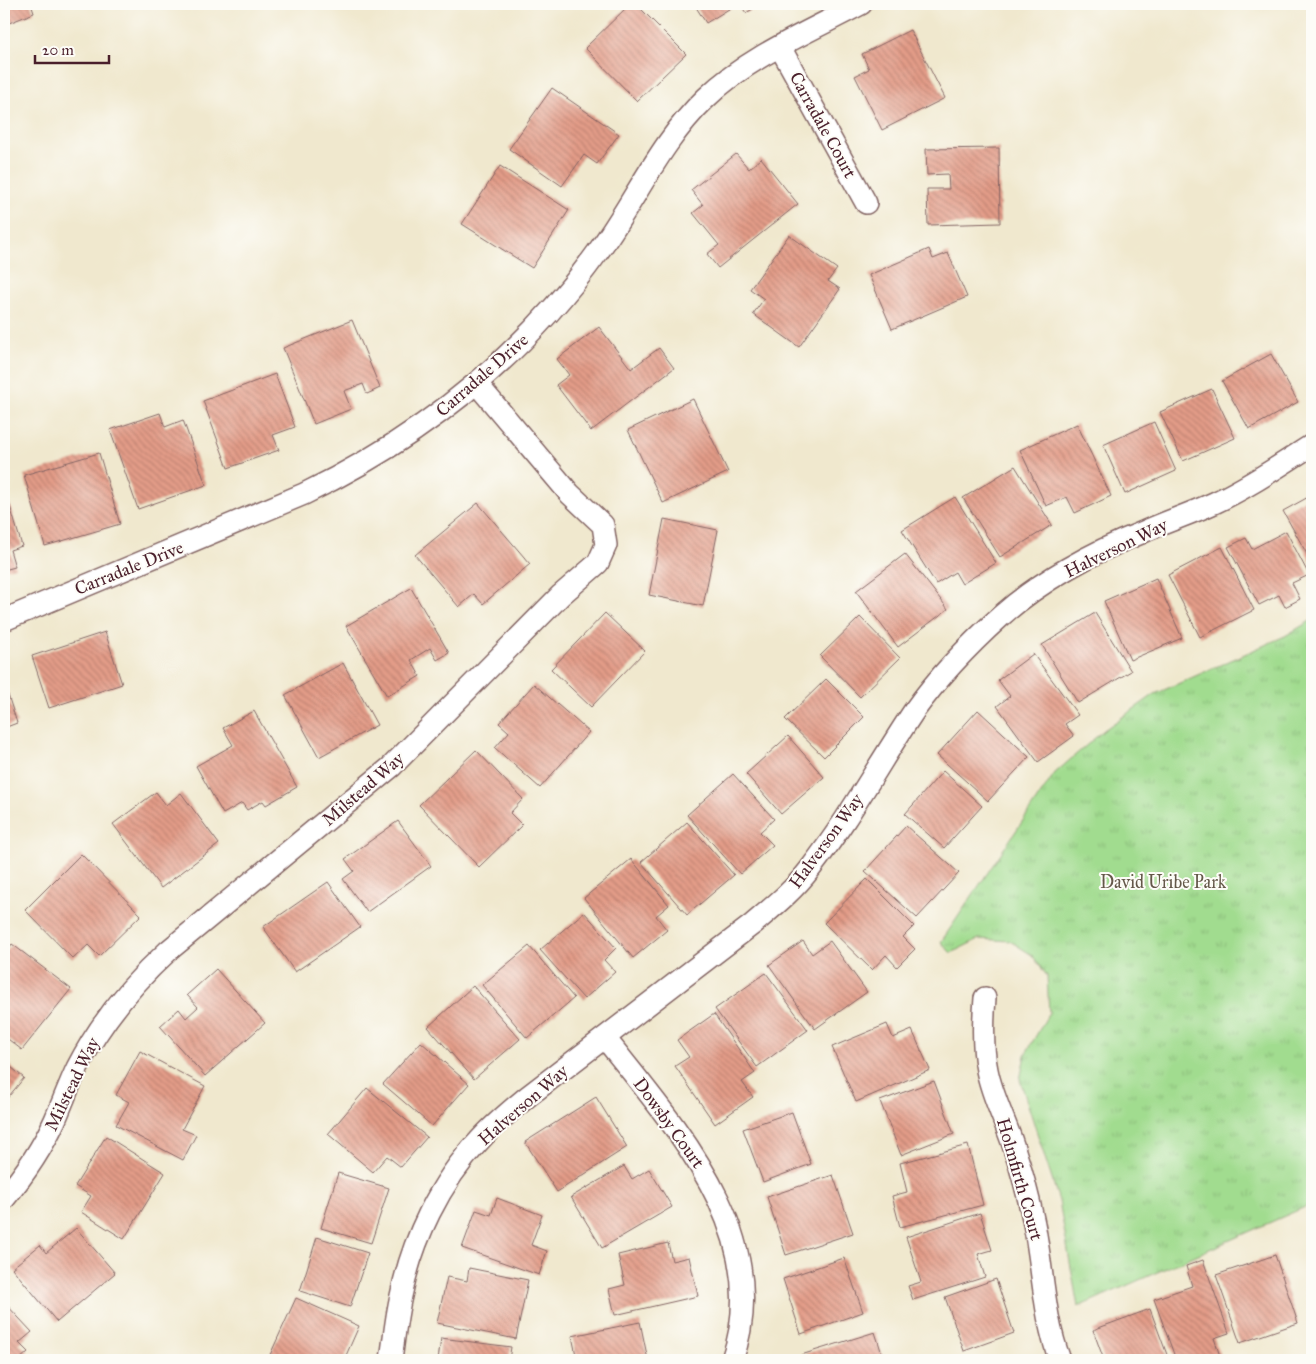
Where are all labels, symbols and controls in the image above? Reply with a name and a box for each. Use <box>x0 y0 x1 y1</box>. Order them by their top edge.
scale bar <box>35 32 109 64</box>
text: 20 m <box>42 41 74 59</box>
street label: Carradale Court <box>785 68 862 182</box>
street label: Carradale Drive <box>431 329 533 421</box>
street label: Halverson Way <box>1061 513 1172 582</box>
street label: Carradale Drive <box>71 536 187 600</box>
street label: Milstead Way <box>318 747 409 831</box>
street label: Halverson Way <box>784 789 868 893</box>
park label: David Uribe Park <box>1100 871 1227 893</box>
street label: Milstead Way <box>40 1033 104 1134</box>
street label: Halverson Way <box>474 1060 573 1150</box>
street label: Dowsby Court <box>629 1073 710 1173</box>
street label: Holmfirth Court <box>992 1115 1048 1243</box>

